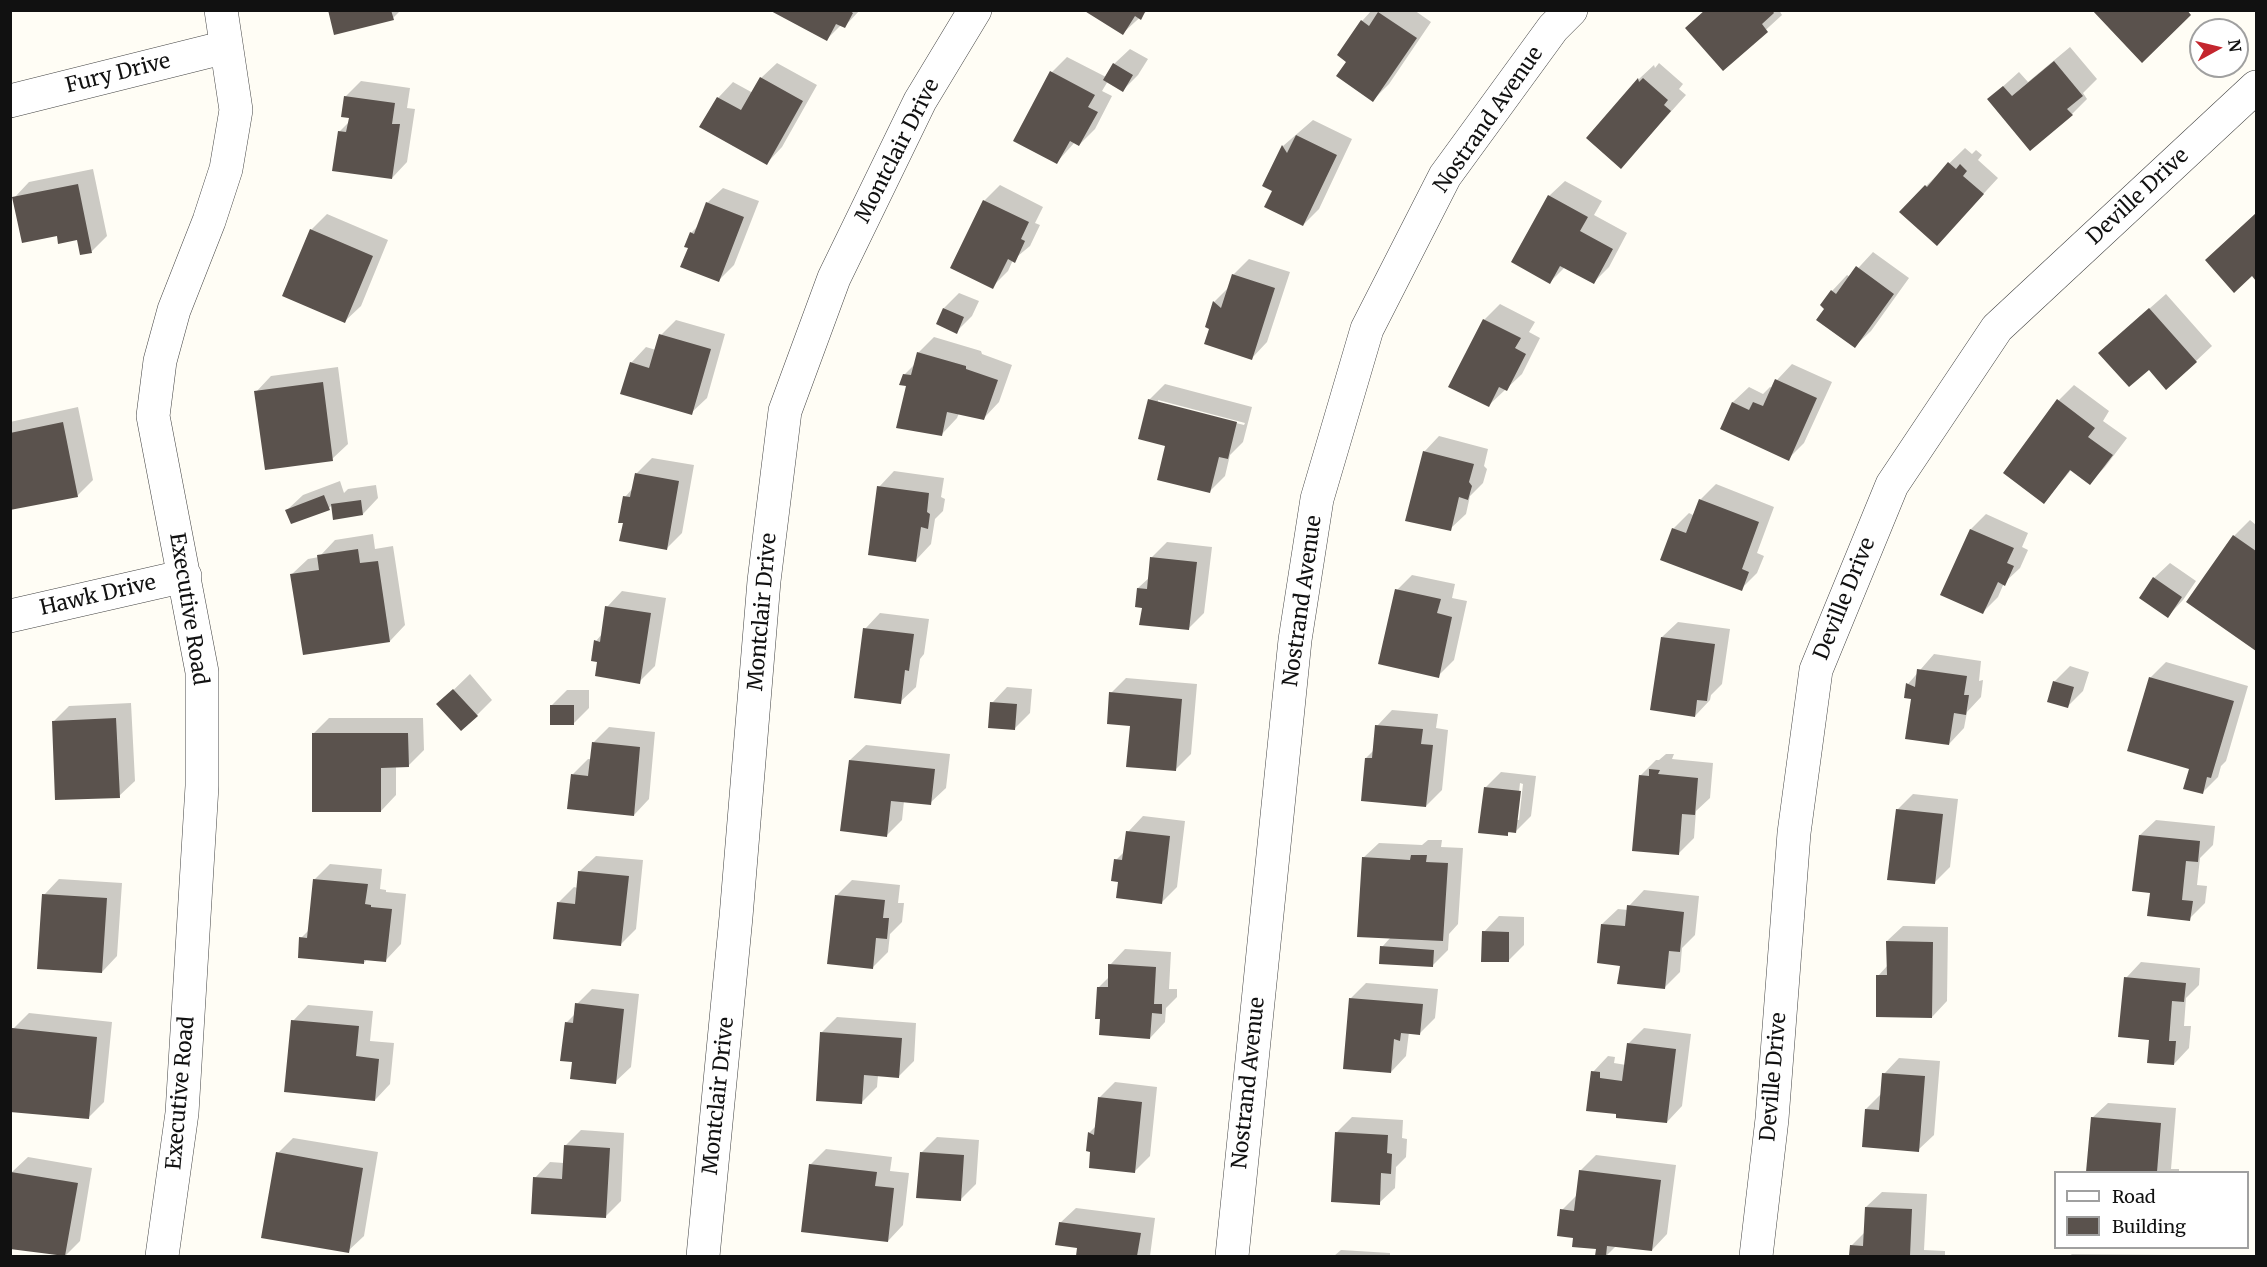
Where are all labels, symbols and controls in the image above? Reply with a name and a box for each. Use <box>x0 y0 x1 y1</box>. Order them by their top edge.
north arrow <box>2189 18 2249 78</box>
text: N <box>2224 38 2246 53</box>
street label: Nostrand Avenue <box>1429 42 1549 198</box>
street label: Fury Drive <box>63 49 173 99</box>
street label: Montclair Drive <box>851 75 945 227</box>
street label: Deville Drive <box>2082 144 2194 250</box>
street label: Nostrand Avenue <box>1279 514 1327 688</box>
street label: Executive Road <box>164 531 212 687</box>
street label: Montclair Drive <box>744 532 782 692</box>
street label: Deville Drive <box>1809 534 1881 664</box>
street label: Hawk Drive <box>38 570 158 622</box>
street label: Nostrand Avenue <box>1227 996 1271 1170</box>
street label: Deville Drive <box>1756 1011 1792 1143</box>
street label: Executive Road <box>162 1015 200 1171</box>
street label: Montclair Drive <box>698 1016 740 1176</box>
legend <box>2054 1171 2249 1249</box>
text: Road <box>2112 1185 2156 1208</box>
text: Building <box>2112 1215 2186 1238</box>

